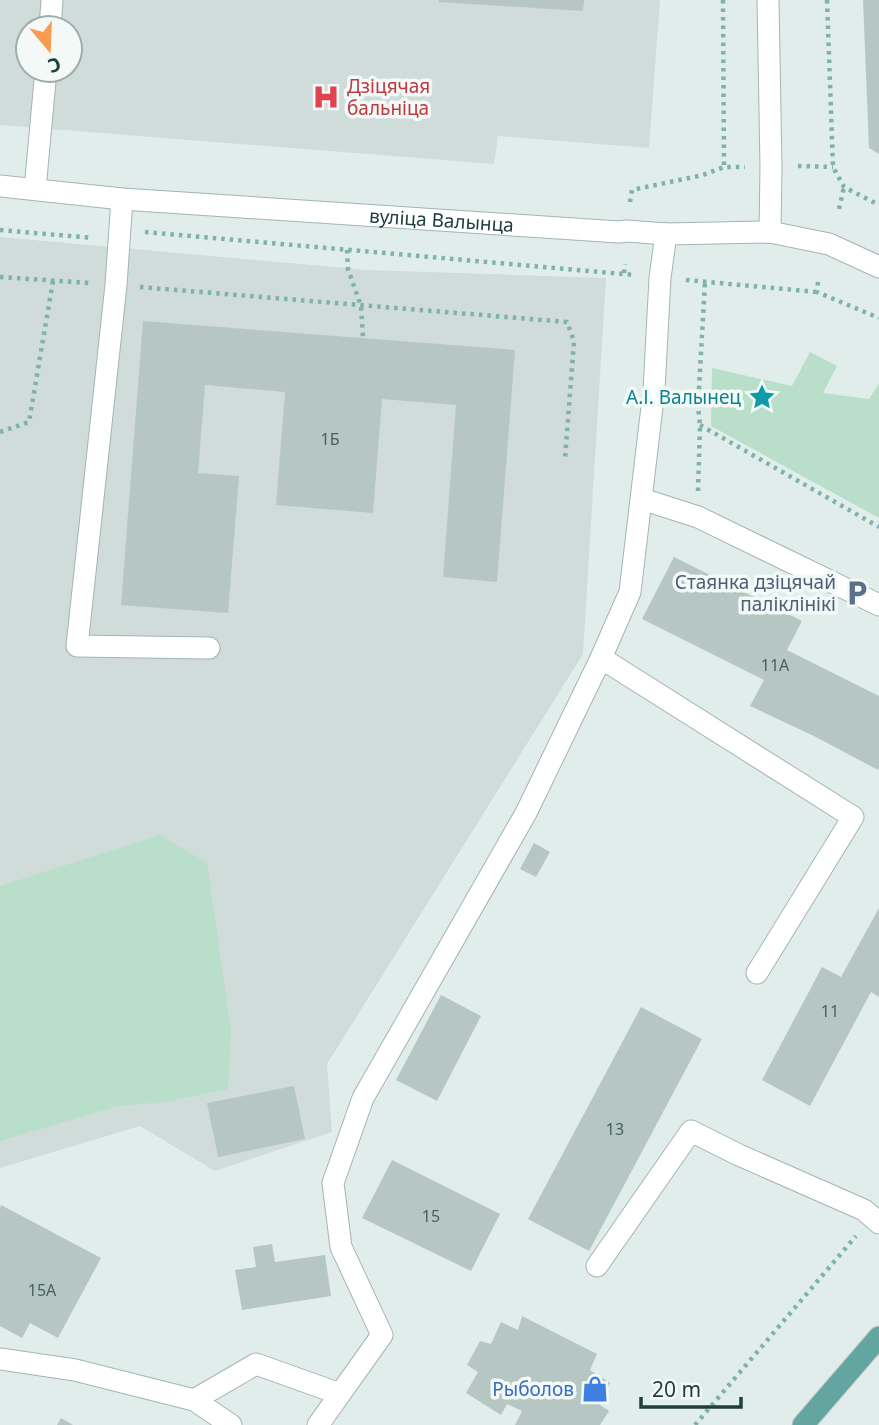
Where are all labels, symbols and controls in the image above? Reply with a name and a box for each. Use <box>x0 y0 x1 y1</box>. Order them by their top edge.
north arrow <box>14 14 84 84</box>
text: С <box>45 51 65 79</box>
place label: Дзіцячая бальніца <box>347 73 430 121</box>
hospital icon: Дзіцячая бальніца <box>311 82 341 112</box>
street label: вуліца Валынца <box>368 202 515 238</box>
place icon: А.І. Валынец <box>747 382 777 412</box>
place label: А.І. Валынец <box>626 384 741 410</box>
house number: 1Б <box>321 428 340 450</box>
place label: Стаянка дзіцячай паліклінікі <box>675 569 836 617</box>
parking icon: Стаянка дзіцячай паліклінікі <box>842 578 872 608</box>
house number: 11А <box>761 654 790 676</box>
house number: 11 <box>821 1000 839 1022</box>
house number: 13 <box>606 1118 624 1140</box>
house number: 15 <box>422 1205 440 1227</box>
house number: 15А <box>28 1279 57 1301</box>
scale bar <box>641 1366 741 1410</box>
shop icon: Рыболов <box>580 1374 610 1404</box>
text: 20 m <box>652 1375 701 1403</box>
place label: Рыболов <box>492 1376 574 1402</box>

